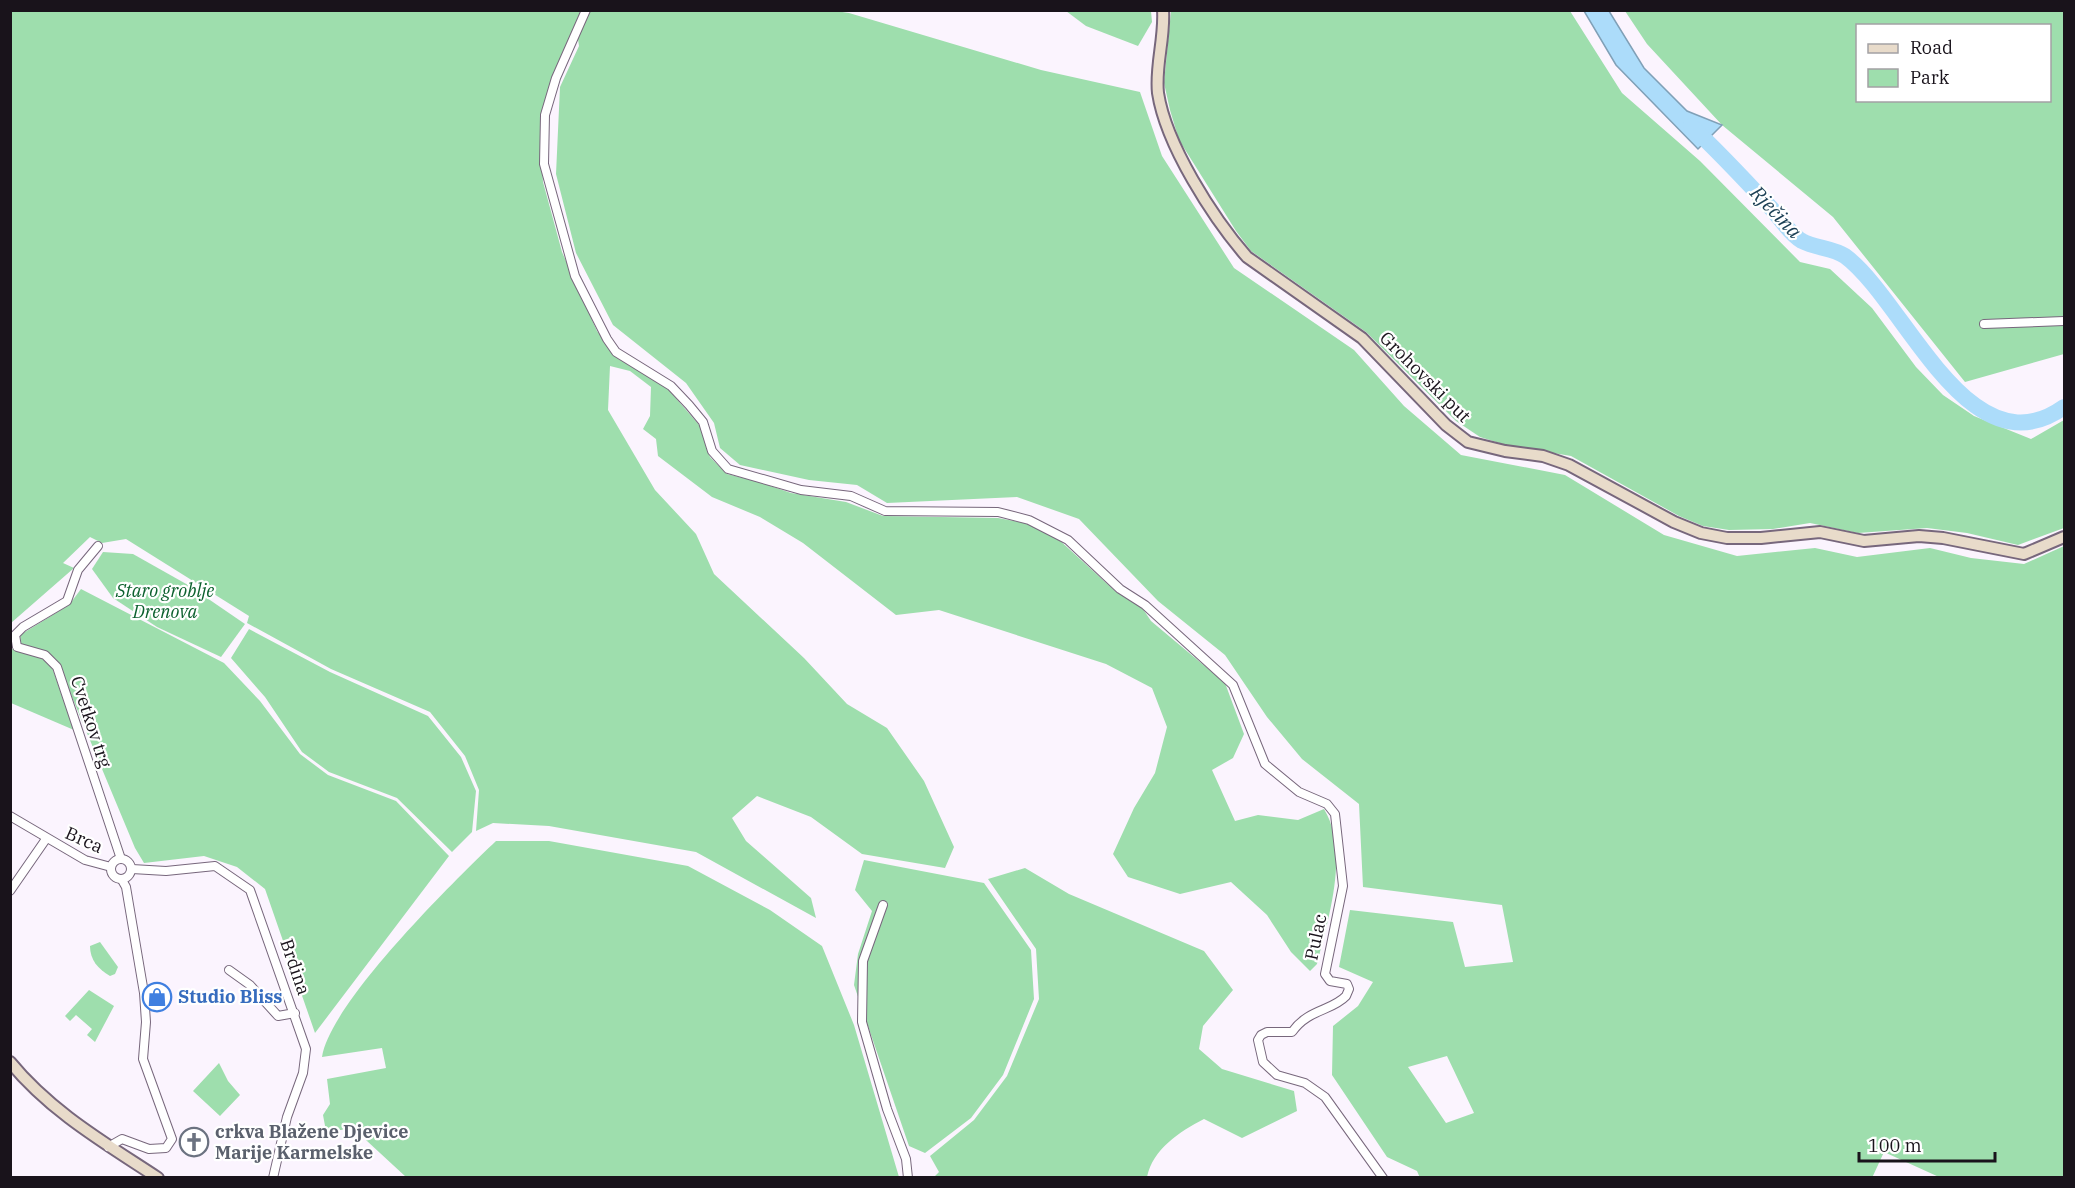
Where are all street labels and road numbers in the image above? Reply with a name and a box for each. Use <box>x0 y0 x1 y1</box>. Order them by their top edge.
street label: Grohovski put <box>1375 326 1476 427</box>
street label: Cvetkov trg <box>66 673 117 771</box>
street label: Brca <box>62 821 107 858</box>
street label: Pulac <box>1299 912 1332 962</box>
street label: Brdina <box>275 936 316 998</box>

